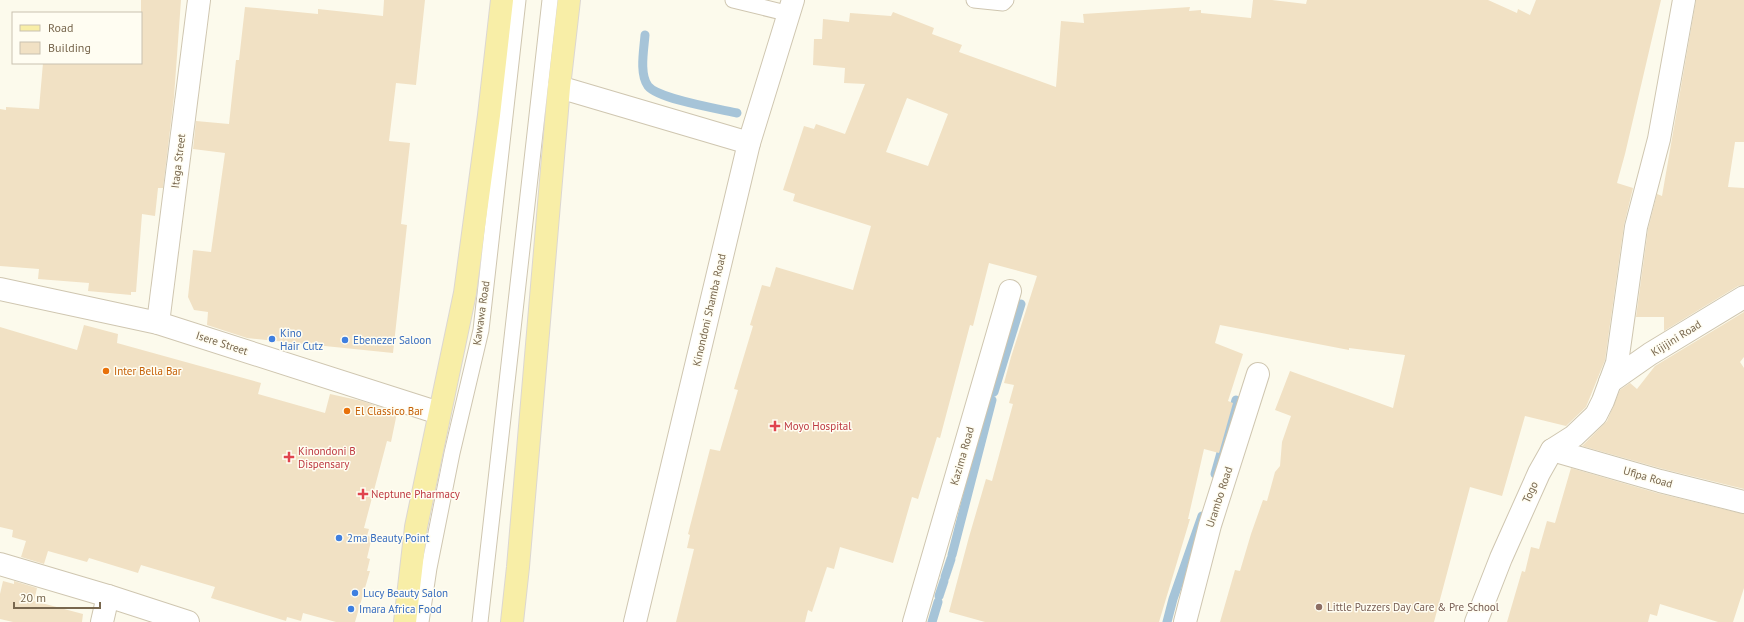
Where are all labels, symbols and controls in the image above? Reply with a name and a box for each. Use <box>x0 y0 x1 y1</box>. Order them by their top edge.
legend <box>12 12 142 64</box>
text: Road <box>48 20 73 35</box>
text: Building <box>48 40 91 55</box>
street label: Itaga Street <box>168 133 188 189</box>
street label: Kinondoni Shamba Road <box>689 252 729 368</box>
street label: Kawawa Road <box>470 280 492 346</box>
street label: Kijijini Road <box>1648 317 1704 359</box>
place label: Kino Hair Cutz <box>280 326 323 353</box>
street label: Isere Street <box>194 328 250 358</box>
place label: Ebenezer Saloon <box>353 333 431 347</box>
marker: Kino Hair Cutz <box>267 334 277 344</box>
marker: Ebenezer Saloon <box>340 335 350 345</box>
place label: Inter Bella Bar <box>114 364 182 378</box>
marker: Inter Bella Bar <box>101 366 111 376</box>
place label: El Classico Bar <box>355 404 424 418</box>
marker: El Classico Bar <box>342 406 352 416</box>
place label: Moyo Hospital <box>784 419 852 433</box>
marker: Moyo Hospital <box>769 420 781 432</box>
street label: Kazima Road <box>947 425 977 487</box>
place label: Kinondoni B Dispensary <box>298 444 356 471</box>
marker: Kinondoni B Dispensary <box>283 451 295 463</box>
street label: Ufipa Road <box>1622 463 1674 491</box>
street label: Urambo Road <box>1203 465 1235 529</box>
street label: Togo <box>1519 479 1541 505</box>
place label: Neptune Pharmacy <box>371 487 461 501</box>
marker: Neptune Pharmacy <box>358 489 368 499</box>
place label: 2ma Beauty Point <box>347 531 430 545</box>
marker: 2ma Beauty Point <box>334 533 344 543</box>
scale bar <box>14 584 100 610</box>
place label: Lucy Beauty Salon <box>363 586 448 600</box>
marker: Lucy Beauty Salon <box>350 588 360 598</box>
text: 20 m <box>20 590 46 605</box>
place label: Little Puzzers Day Care & Pre School <box>1327 600 1500 614</box>
place label: Imara Africa Food <box>359 602 442 616</box>
marker: Little Puzzers Day Care & Pre School <box>1314 602 1324 612</box>
marker: Imara Africa Food <box>346 604 356 614</box>

